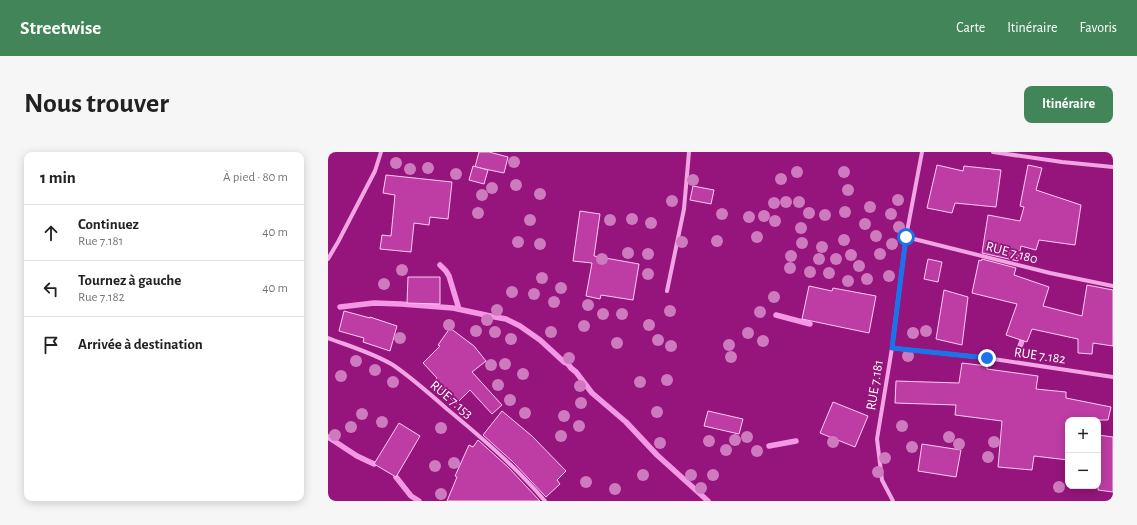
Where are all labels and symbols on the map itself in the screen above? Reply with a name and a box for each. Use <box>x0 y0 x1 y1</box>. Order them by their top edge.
route start <box>897 228 915 246</box>
street label: RUE 7.180 <box>984 239 1039 267</box>
street label: RUE 7.182 <box>1013 345 1067 367</box>
route end <box>978 349 996 367</box>
street label: RUE 7.181 <box>864 359 886 411</box>
street label: RUE 7.153 <box>427 378 475 422</box>

